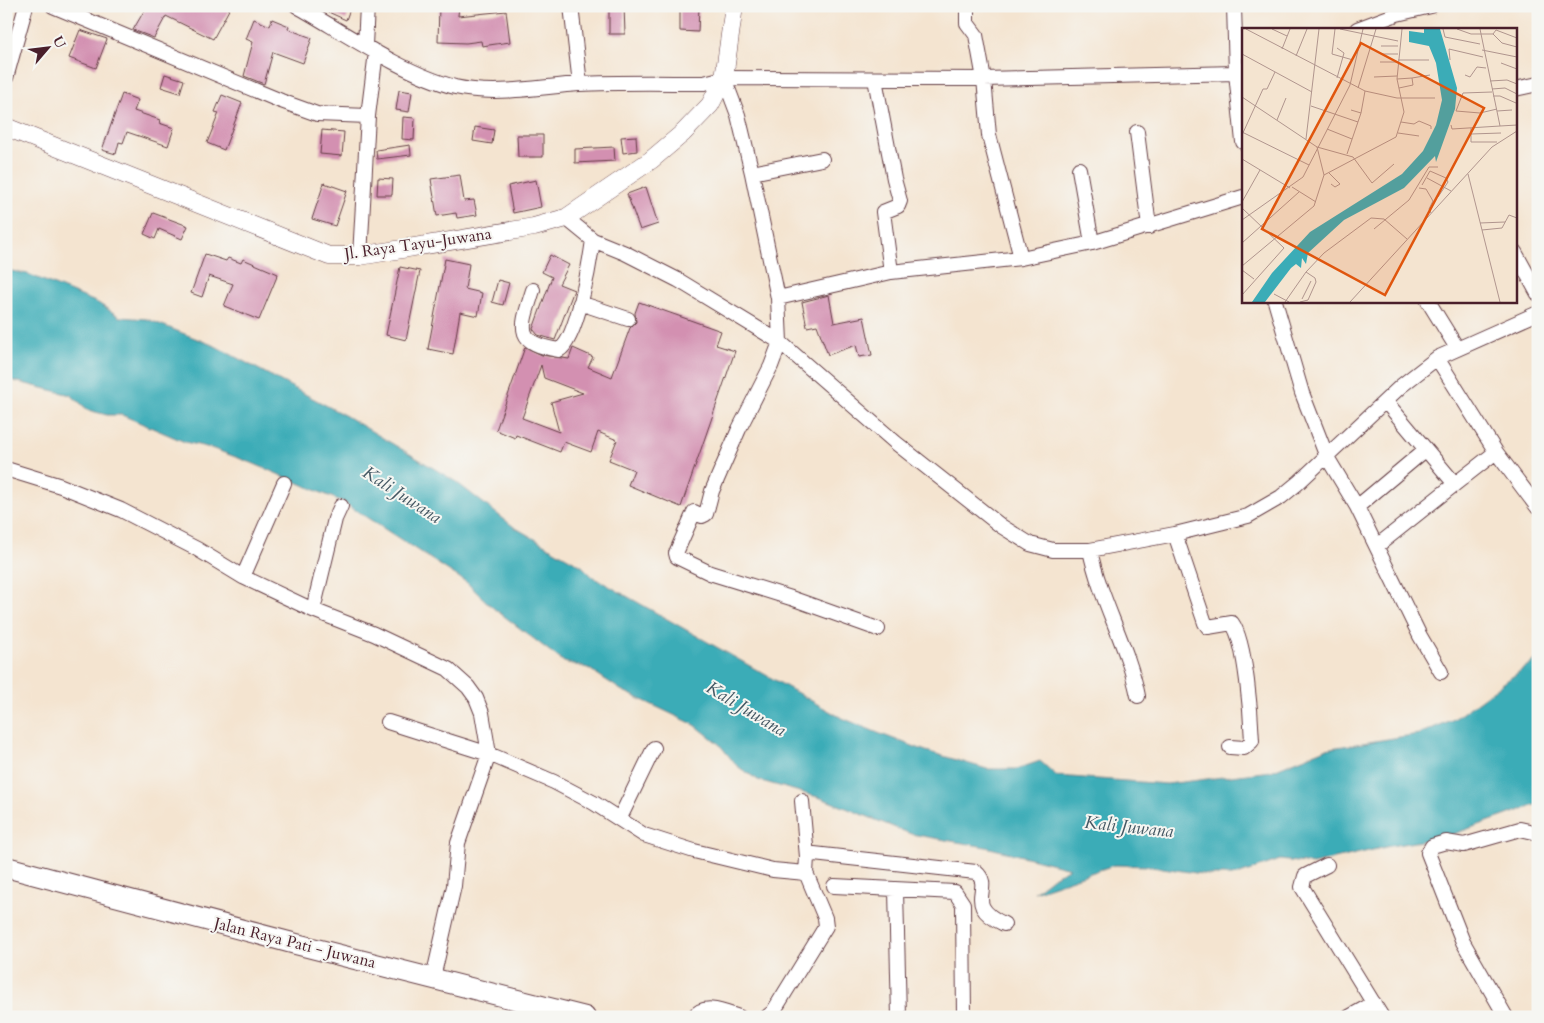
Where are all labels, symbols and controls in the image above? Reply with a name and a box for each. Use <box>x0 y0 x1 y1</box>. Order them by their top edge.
north arrow <box>22 22 72 72</box>
inset map <box>1242 28 1516 302</box>
text: U <box>48 33 70 52</box>
street label: Jl. Raya Tayu-Juwana <box>341 223 493 266</box>
water label: Kali Juwana <box>358 460 446 530</box>
water label: Kali Juwana <box>701 675 791 743</box>
water label: Kali Juwana <box>1083 810 1175 844</box>
street label: Jalan Raya Pati - Juwana <box>210 912 378 974</box>

